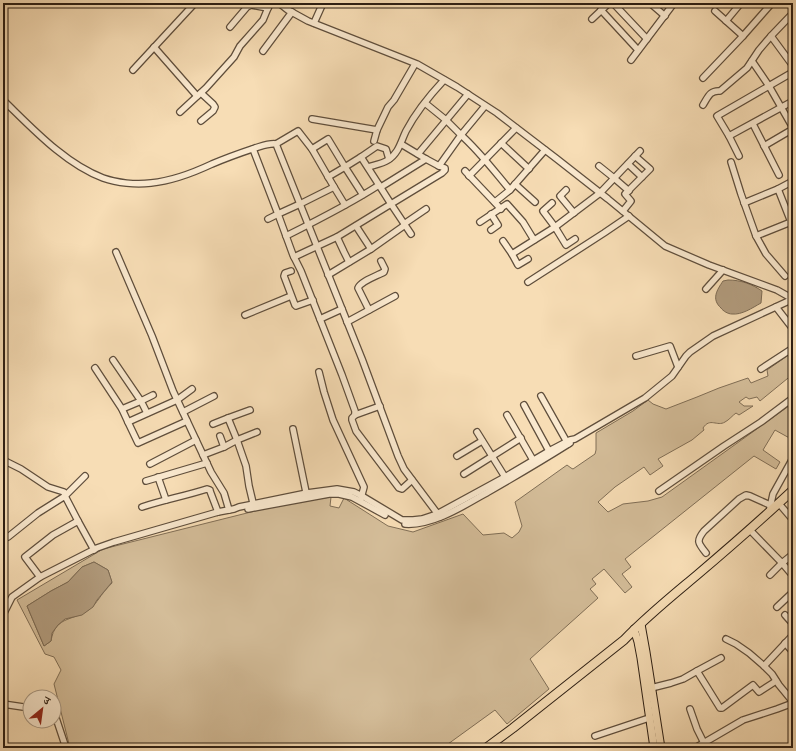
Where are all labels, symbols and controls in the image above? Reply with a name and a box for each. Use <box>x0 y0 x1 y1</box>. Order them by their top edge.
north arrow <box>22 689 62 729</box>
text: उ <box>40 693 53 708</box>

